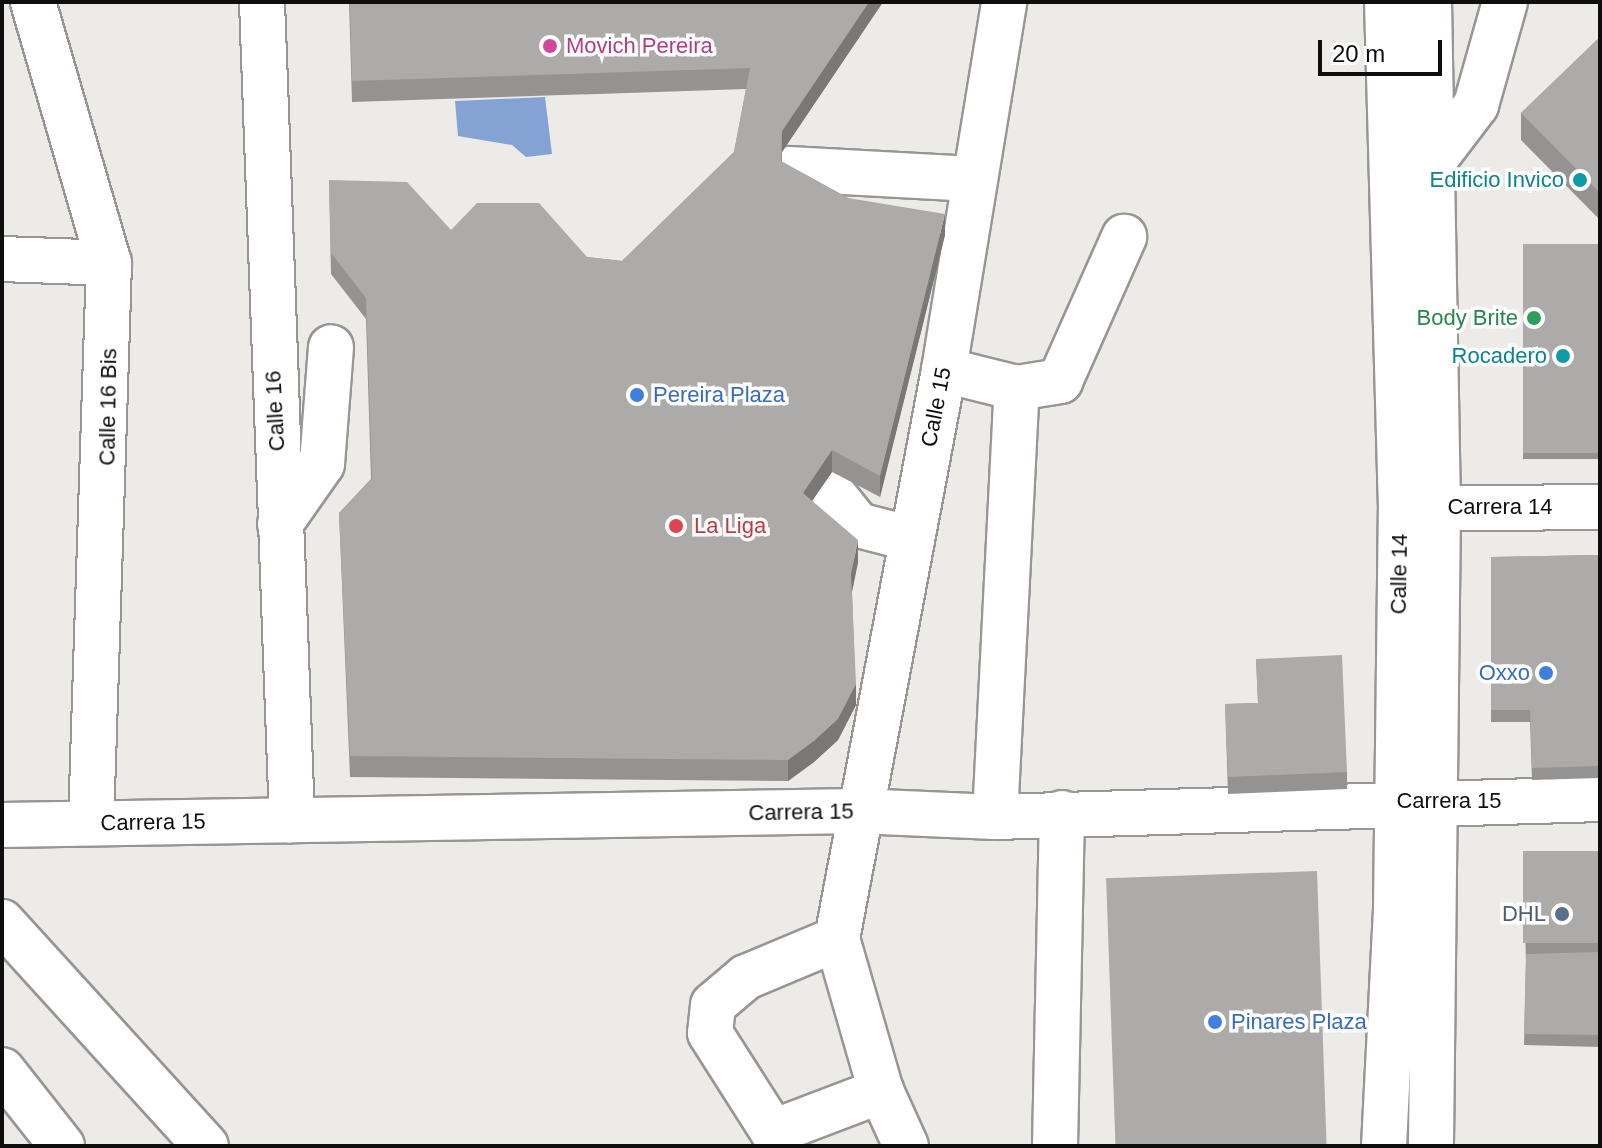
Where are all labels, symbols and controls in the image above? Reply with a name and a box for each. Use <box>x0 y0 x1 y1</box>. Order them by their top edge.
scale bar <box>1322 24 1446 74</box>
place label: Movich Pereira <box>566 33 713 59</box>
marker: Movich Pereira <box>541 37 559 55</box>
text: 20 m <box>1332 40 1385 67</box>
place label: Edificio Invico <box>1429 167 1564 193</box>
marker: Edificio Invico <box>1571 171 1589 189</box>
place label: Body Brite <box>1417 305 1518 331</box>
marker: Body Brite <box>1525 309 1543 327</box>
place label: Rocadero <box>1452 343 1547 369</box>
marker: Rocadero <box>1554 347 1572 365</box>
street label: Calle 16 Bis <box>94 348 122 466</box>
street label: Calle 15 <box>915 365 957 449</box>
street label: Calle 16 <box>260 370 290 452</box>
place label: Pereira Plaza <box>653 382 785 408</box>
marker: Pereira Plaza <box>628 386 646 404</box>
street label: Carrera 14 <box>1447 494 1553 520</box>
place label: La Liga <box>694 513 766 539</box>
marker: La Liga <box>665 515 687 537</box>
street label: Calle 14 <box>1385 533 1413 615</box>
place label: Oxxo <box>1479 660 1530 686</box>
marker: Oxxo <box>1537 664 1555 682</box>
street label: Carrera 15 <box>1396 788 1502 814</box>
street label: Carrera 15 <box>748 798 854 826</box>
street label: Carrera 15 <box>100 808 206 836</box>
place label: DHL <box>1502 901 1546 927</box>
marker: DHL <box>1553 905 1571 923</box>
place label: Pinares Plaza <box>1231 1009 1367 1035</box>
marker: Pinares Plaza <box>1206 1013 1224 1031</box>

